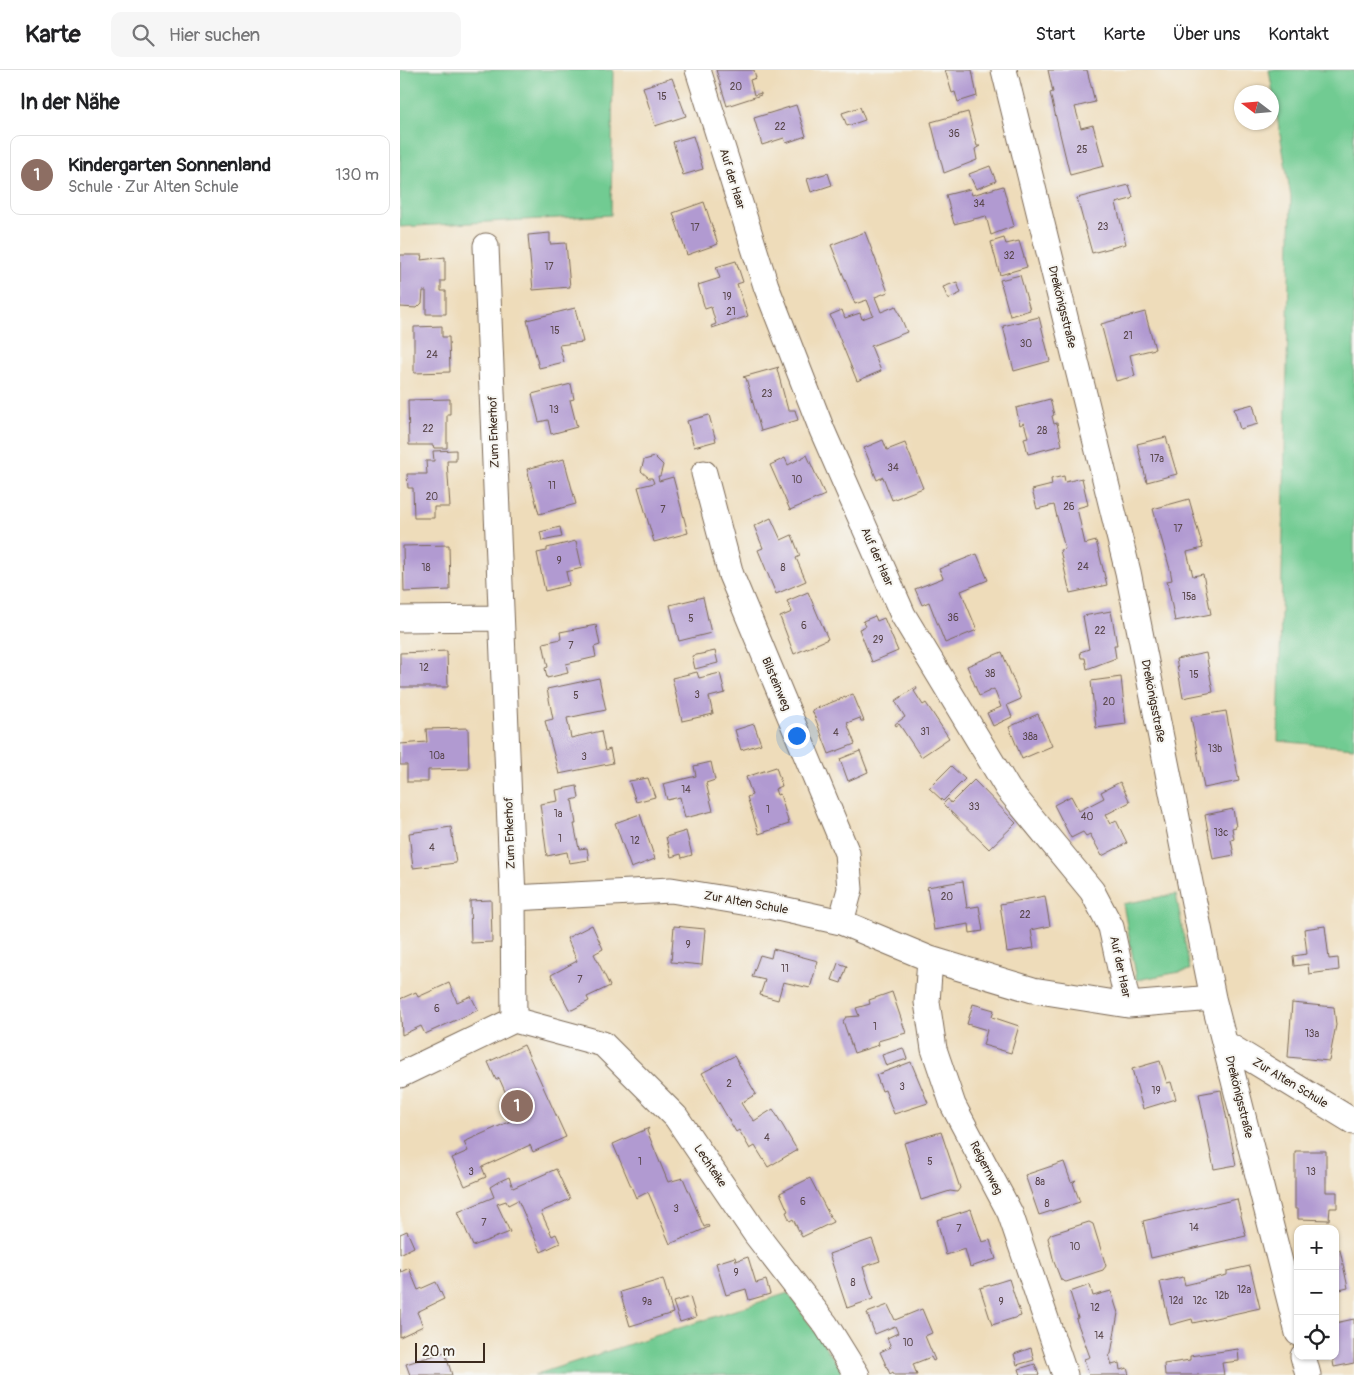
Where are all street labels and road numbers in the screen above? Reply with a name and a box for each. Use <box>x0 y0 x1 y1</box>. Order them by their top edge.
street label: Auf der Haar <box>716 147 749 212</box>
street label: Dreikönigsstraße <box>1045 264 1079 350</box>
street label: Zum Enkerhof <box>485 395 503 468</box>
street label: Auf der Haar <box>857 525 897 589</box>
street label: Bilsteinweg <box>758 655 794 713</box>
street label: Dreikönigsstraße <box>1138 658 1168 744</box>
street label: Zum Enkerhof <box>501 796 519 869</box>
street label: Zur Alten Schule <box>703 888 789 918</box>
street label: Auf der Haar <box>1106 935 1134 1000</box>
street label: Dreikönigsstraße <box>1222 1054 1256 1140</box>
street label: Zur Alten Schule <box>1250 1055 1330 1111</box>
street label: Reigernweg <box>966 1139 1006 1197</box>
street label: Lechteike <box>690 1142 730 1190</box>

